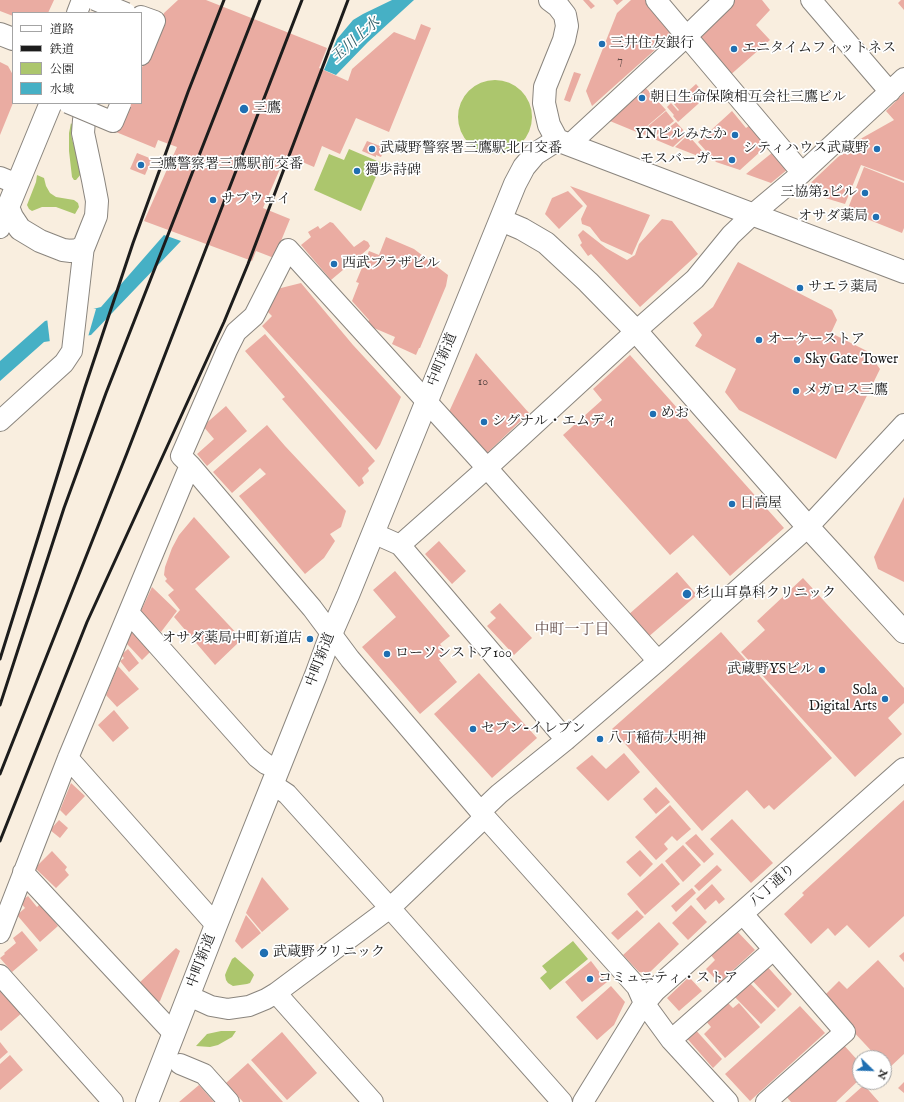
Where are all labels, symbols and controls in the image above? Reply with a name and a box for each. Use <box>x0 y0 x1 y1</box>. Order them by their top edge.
legend <box>12 12 142 104</box>
water label: 玉川上水 <box>328 14 384 68</box>
text: 道路 <box>50 22 74 37</box>
place label: 三井住友銀行 <box>610 36 694 52</box>
marker: 三井住友銀行 <box>597 39 607 49</box>
place label: エニタイムフィットネス <box>742 41 896 57</box>
text: 鉄道 <box>50 42 74 57</box>
marker: エニタイムフィットネス <box>729 44 739 54</box>
house number: 7 <box>617 55 623 69</box>
text: 公園 <box>50 62 74 77</box>
text: 水域 <box>50 82 74 97</box>
place label: 朝日生命保険相互会社三鷹ビル <box>650 90 846 106</box>
marker: 朝日生命保険相互会社三鷹ビル <box>637 93 647 103</box>
place label: 三鷹 <box>253 101 281 117</box>
marker: 三鷹 <box>238 103 250 115</box>
place label: YNビルみたか <box>635 127 727 143</box>
marker: YNビルみたか <box>730 130 740 140</box>
place label: 武蔵野警察署三鷹駅北口交番 <box>380 141 562 157</box>
place label: シティハウス武蔵野 <box>743 141 869 157</box>
marker: 武蔵野警察署三鷹駅北口交番 <box>367 144 377 154</box>
marker: シティハウス武蔵野 <box>872 144 882 154</box>
place label: モスバーガー <box>640 152 724 168</box>
marker: モスバーガー <box>727 155 737 165</box>
place label: 三鷹警察署三鷹駅前交番 <box>149 157 303 173</box>
marker: 三鷹警察署三鷹駅前交番 <box>136 160 146 170</box>
place label: 獨歩詩碑 <box>365 163 421 179</box>
marker: 獨歩詩碑 <box>352 166 362 176</box>
place label: 三協第2ビル <box>780 185 857 201</box>
marker: 三協第2ビル <box>860 188 870 198</box>
place label: サブウェイ <box>221 192 291 208</box>
marker: サブウェイ <box>208 195 218 205</box>
place label: オサダ薬局 <box>798 209 868 225</box>
marker: オサダ薬局 <box>871 212 881 222</box>
place label: 西武プラザビル <box>342 256 440 272</box>
marker: 西武プラザビル <box>329 259 339 269</box>
place label: サエラ薬局 <box>808 280 878 296</box>
marker: サエラ薬局 <box>795 283 805 293</box>
street label: 中町新道 <box>425 331 461 389</box>
place label: オーケーストア <box>767 332 865 348</box>
marker: オーケーストア <box>754 335 764 345</box>
place label: Sky Gate Tower <box>805 352 898 368</box>
marker: Sky Gate Tower <box>792 355 802 365</box>
house number: 10 <box>478 376 488 390</box>
place label: メガロス三鷹 <box>804 383 888 399</box>
marker: メガロス三鷹 <box>791 386 801 396</box>
place label: めお <box>661 406 689 422</box>
marker: めお <box>648 409 658 419</box>
place label: シグナル・エムディ <box>492 414 618 430</box>
marker: シグナル・エムディ <box>479 417 489 427</box>
place label: 日高屋 <box>740 496 782 512</box>
marker: 日高屋 <box>727 499 737 509</box>
place label: 杉山耳鼻科クリニック <box>696 586 836 602</box>
marker: 杉山耳鼻科クリニック <box>681 588 693 600</box>
district label: 中町一丁目 <box>535 622 609 640</box>
place label: オサダ薬局中町新道店 <box>162 631 302 647</box>
street label: 中町新道 <box>303 631 339 689</box>
marker: オサダ薬局中町新道店 <box>305 634 315 644</box>
place label: ローソンストア100 <box>395 646 512 662</box>
marker: ローソンストア100 <box>382 649 392 659</box>
place label: 武蔵野YSビル <box>727 662 814 678</box>
marker: 武蔵野YSビル <box>817 665 827 675</box>
place label: Sola Digital Arts <box>809 683 877 716</box>
marker: Sola Digital Arts <box>880 694 890 704</box>
place label: セブン-イレブン <box>481 721 586 737</box>
marker: セブン-イレブン <box>468 724 478 734</box>
place label: 八丁稲荷大明神 <box>608 731 706 747</box>
marker: 八丁稲荷大明神 <box>595 734 605 744</box>
street label: 八丁通り <box>747 861 799 911</box>
street label: 中町新道 <box>184 932 220 990</box>
place label: 武蔵野クリニック <box>273 945 385 961</box>
marker: 武蔵野クリニック <box>258 947 270 959</box>
place label: コミュニティ・ストア <box>598 971 738 987</box>
marker: コミュニティ・ストア <box>585 974 595 984</box>
north arrow <box>852 1050 892 1090</box>
text: N <box>874 1067 890 1081</box>

